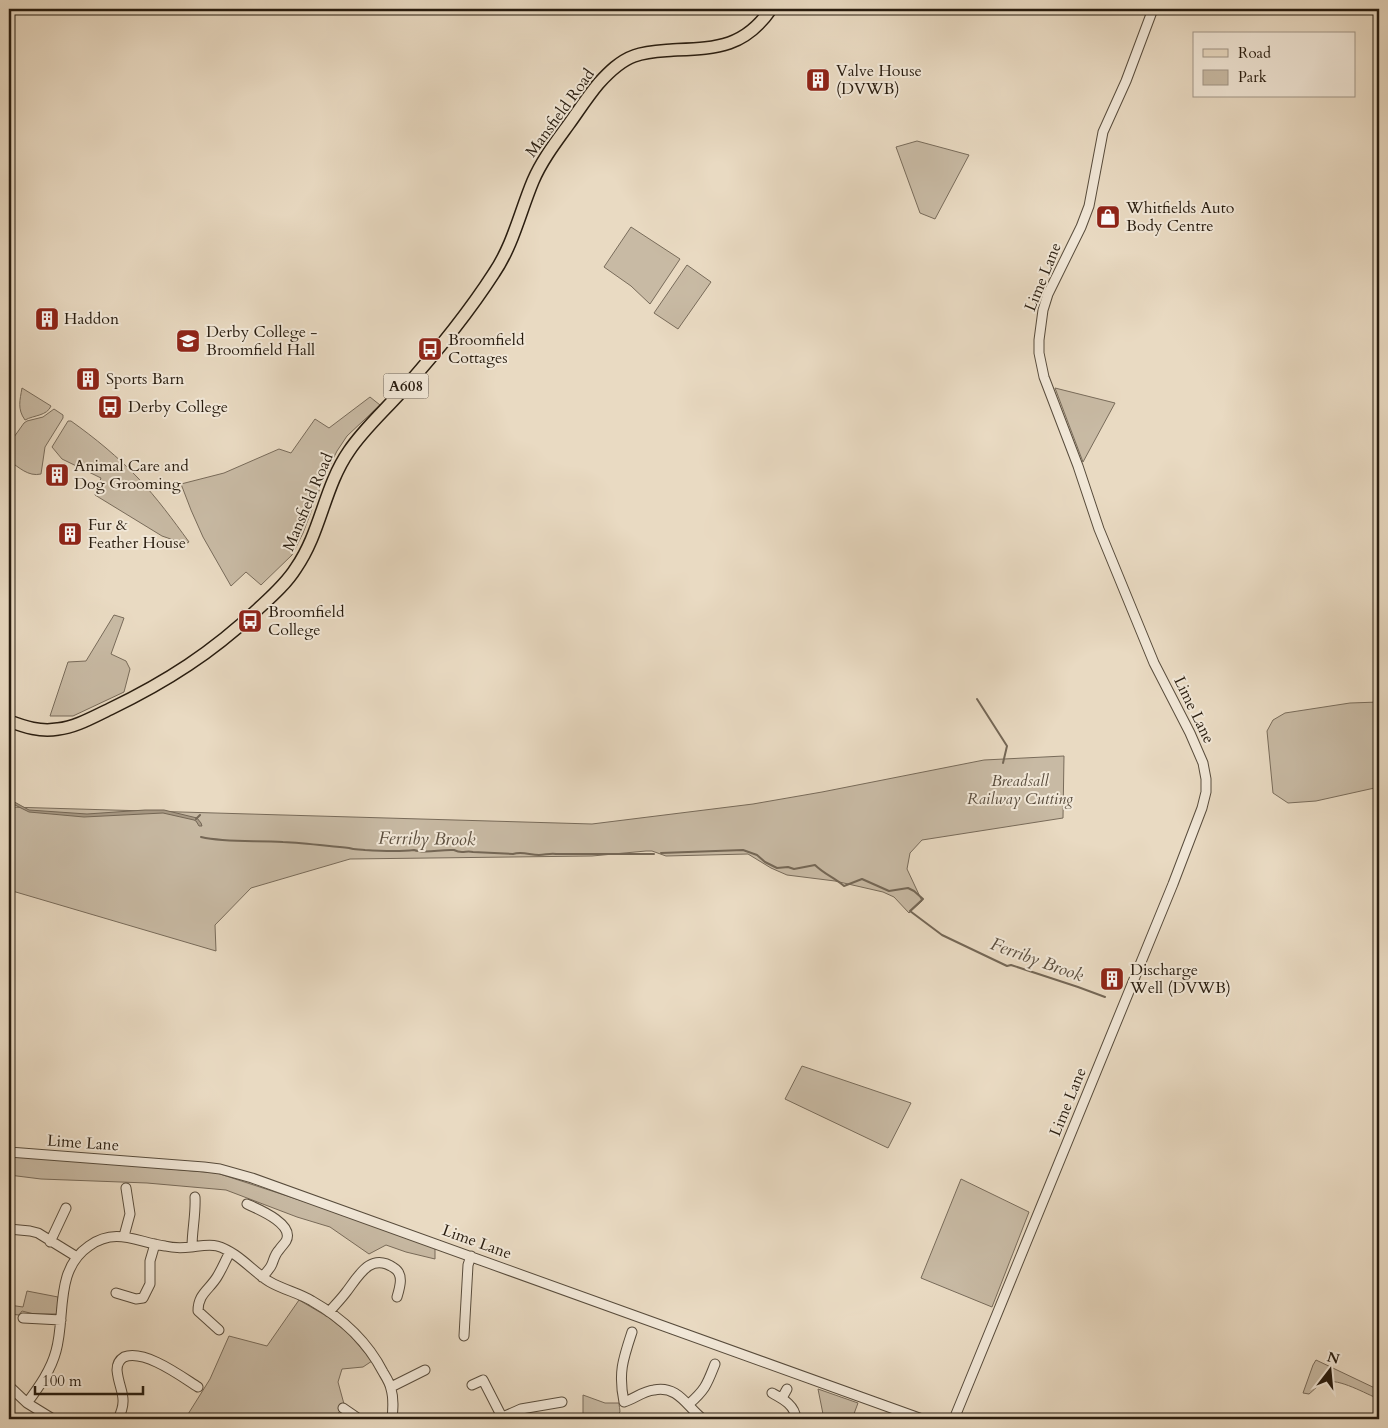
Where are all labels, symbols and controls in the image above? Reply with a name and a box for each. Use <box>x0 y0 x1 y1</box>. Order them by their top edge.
legend <box>1193 32 1356 98</box>
text: Road <box>1238 43 1271 63</box>
place label: Valve House (DVWB) <box>836 60 922 100</box>
street label: Mansfield Road <box>520 64 600 162</box>
building icon: Valve House (DVWB) <box>805 67 831 93</box>
text: Park <box>1238 67 1267 87</box>
place label: Whitfields Auto Body Centre <box>1125 197 1235 237</box>
shop icon: Whitfields Auto Body Centre <box>1095 204 1121 230</box>
street label: Lime Lane <box>1019 239 1067 315</box>
building icon: Haddon <box>34 306 60 332</box>
place label: Haddon <box>64 308 119 330</box>
place label: Derby College - Broomfield Hall <box>206 321 317 361</box>
school or university icon: Derby College - Broomfield Hall <box>175 328 201 354</box>
place label: Broomfield Cottages <box>448 329 525 369</box>
bus stop icon: Broomfield Cottages <box>417 336 443 362</box>
building icon: Sports Barn <box>75 366 101 392</box>
place label: Sports Barn <box>106 368 184 390</box>
road number: A608 <box>384 374 428 398</box>
bus stop icon: Derby College <box>97 394 123 420</box>
place label: Derby College <box>128 396 228 418</box>
street label: Mansfield Road <box>277 449 339 555</box>
place label: Animal Care and Dog Grooming <box>74 455 189 495</box>
building icon: Animal Care and Dog Grooming <box>44 462 70 488</box>
place label: Fur & Feather House <box>88 514 186 554</box>
building icon: Fur & Feather House <box>57 521 83 547</box>
place label: Broomfield College <box>268 601 345 641</box>
bus stop icon: Broomfield College <box>237 608 263 634</box>
street label: Lime Lane <box>1168 673 1220 747</box>
park label: Breadsall Railway Cutting <box>967 770 1074 810</box>
water label: Ferriby Brook <box>378 826 476 852</box>
water label: Ferriby Brook <box>987 932 1087 988</box>
place label: Discharge Well (DVWB) <box>1129 959 1231 999</box>
building icon: Discharge Well (DVWB) <box>1099 966 1125 992</box>
street label: Lime Lane <box>1044 1064 1092 1140</box>
street label: Lime Lane <box>46 1130 120 1156</box>
street label: Lime Lane <box>439 1219 515 1265</box>
north arrow <box>1306 1346 1356 1396</box>
text: N <box>1325 1347 1342 1369</box>
scale bar <box>35 1363 142 1395</box>
text: 100 m <box>42 1371 82 1391</box>

